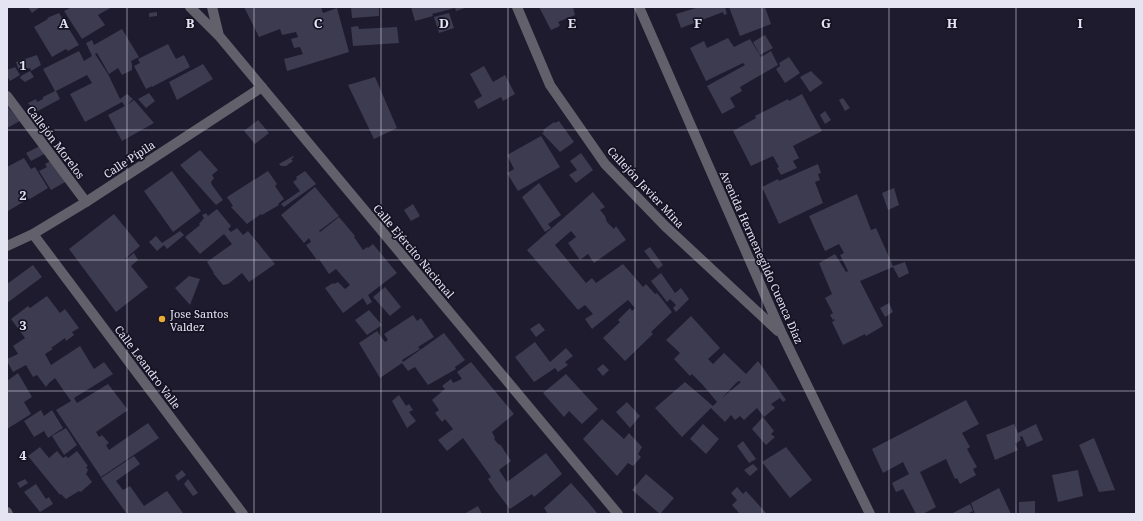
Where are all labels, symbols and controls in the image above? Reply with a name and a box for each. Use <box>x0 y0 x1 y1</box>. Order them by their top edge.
text: A <box>59 14 69 32</box>
text: B <box>186 14 195 32</box>
text: C <box>314 14 323 32</box>
text: D <box>439 14 449 32</box>
text: E <box>568 14 577 32</box>
text: F <box>694 14 702 32</box>
text: G <box>821 14 831 32</box>
text: H <box>947 14 958 32</box>
text: I <box>1077 14 1083 32</box>
text: 1 <box>19 56 27 74</box>
street label: Callejón Morelos <box>24 102 88 182</box>
street label: Calle Pípila <box>100 137 158 181</box>
street label: Callejón Javier Mina <box>604 143 688 231</box>
street label: Avenida Hermenegildo Cuenca Díaz <box>717 168 807 346</box>
text: 2 <box>19 186 27 204</box>
street label: Calle Ejército Nacional <box>370 201 458 302</box>
place label: Jose Santos Valdez <box>169 306 228 334</box>
marker: Jose Santos Valdez <box>157 314 167 324</box>
text: 3 <box>19 316 27 334</box>
street label: Calle Leandro Valle <box>112 322 185 412</box>
text: 4 <box>19 446 27 464</box>

